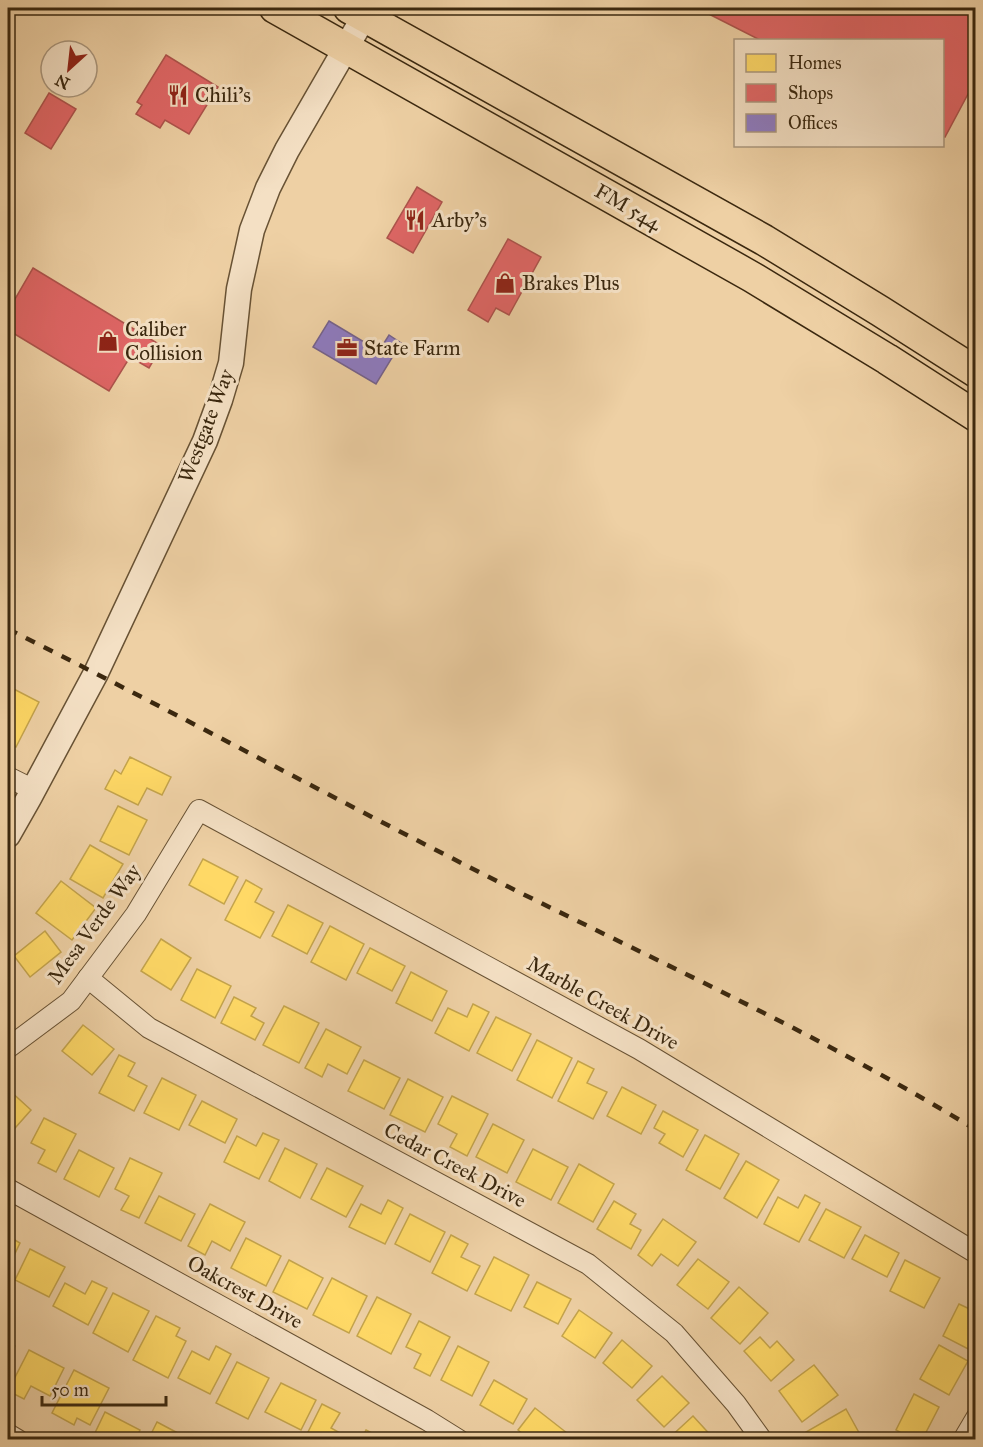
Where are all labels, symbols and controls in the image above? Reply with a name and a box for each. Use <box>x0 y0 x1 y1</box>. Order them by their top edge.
north arrow <box>39 39 99 99</box>
legend <box>734 39 944 147</box>
text: Homes <box>788 52 842 74</box>
text: N <box>52 70 73 93</box>
place label: Chili's <box>195 82 251 108</box>
text: Shops <box>788 82 833 104</box>
restaurant icon: Chili's <box>166 83 190 107</box>
text: Offices <box>788 112 838 134</box>
street label: FM 544 <box>590 178 667 237</box>
place label: Arby's <box>431 207 487 233</box>
restaurant icon: Arby's <box>403 208 427 232</box>
place label: Brakes Plus <box>522 270 619 296</box>
shop icon: Brakes Plus <box>493 271 517 295</box>
place label: Caliber Collision <box>125 316 203 366</box>
shop icon: Caliber Collision <box>96 329 120 353</box>
place label: State Farm <box>364 335 461 361</box>
office icon: State Farm <box>335 336 359 360</box>
street label: Westgate Way <box>172 364 240 487</box>
street label: Mesa Verde Way <box>42 858 147 989</box>
street label: Marble Creek Drive <box>522 951 684 1056</box>
street label: Cedar Creek Drive <box>380 1117 531 1213</box>
street label: Oakcrest Drive <box>183 1250 307 1335</box>
scale bar <box>42 1369 166 1407</box>
text: 50 m <box>51 1379 89 1401</box>

